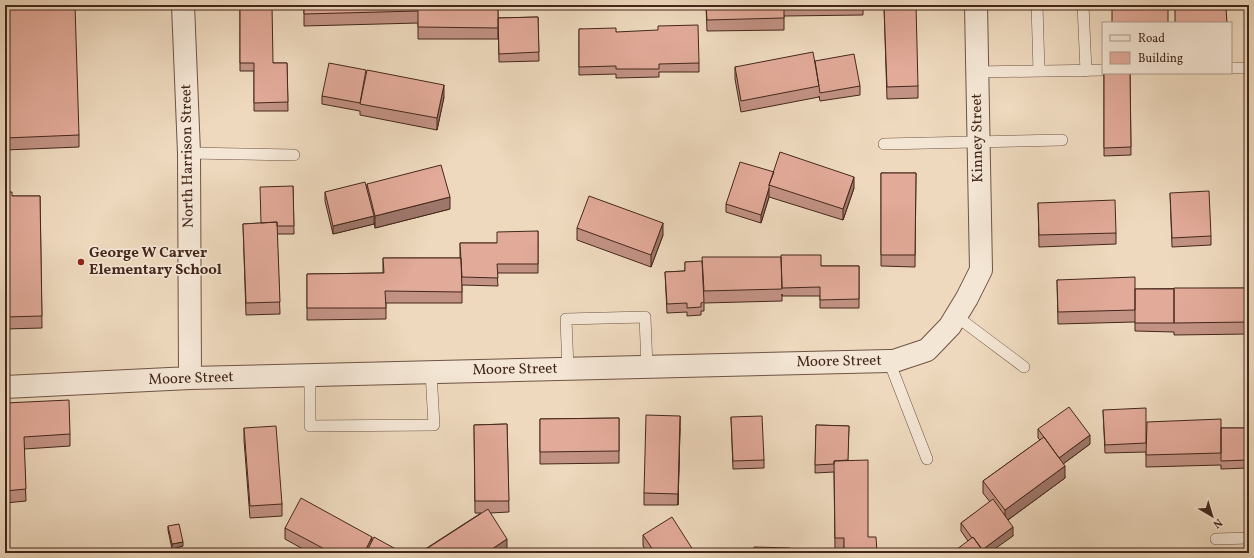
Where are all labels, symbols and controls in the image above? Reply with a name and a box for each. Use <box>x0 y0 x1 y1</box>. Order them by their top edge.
legend <box>1102 22 1232 74</box>
text: Road <box>1138 31 1165 47</box>
text: Building <box>1138 51 1183 67</box>
street label: North Harrison Street <box>176 84 200 228</box>
street label: Kinney Street <box>967 93 989 183</box>
place label: George W Carver Elementary School <box>89 243 222 281</box>
marker: George W Carver Elementary School <box>76 257 86 267</box>
street label: Moore Street <box>796 351 882 373</box>
street label: Moore Street <box>472 359 558 381</box>
street label: Moore Street <box>148 367 234 391</box>
north arrow <box>1192 496 1232 536</box>
text: N <box>1209 514 1225 531</box>

